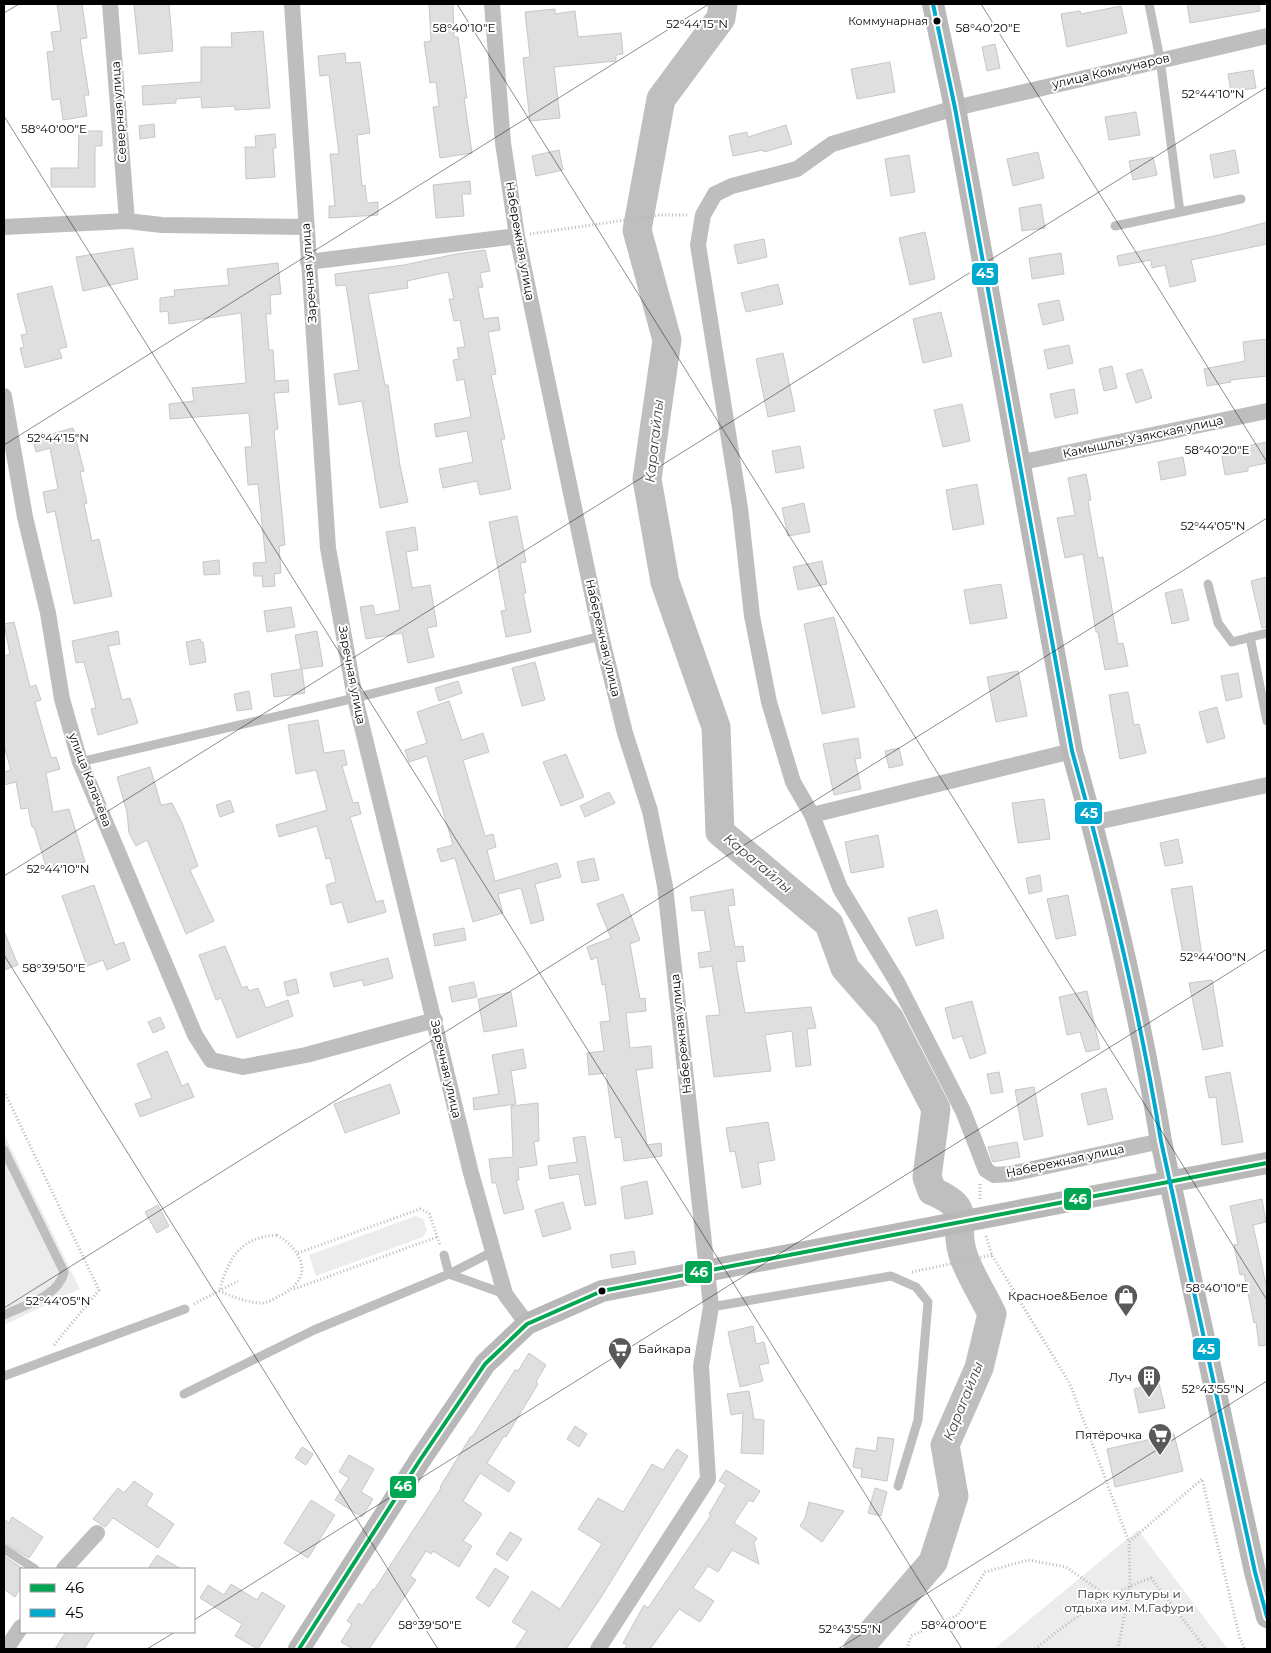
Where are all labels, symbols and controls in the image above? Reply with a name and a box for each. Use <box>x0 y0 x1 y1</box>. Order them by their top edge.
place label: Коммунарная <box>848 14 928 28</box>
text: 52°44'15"N <box>666 16 728 31</box>
marker: Коммунарная <box>932 16 942 26</box>
text: 58°40'10"E <box>433 20 495 35</box>
text: 58°40'20"E <box>955 20 1021 35</box>
street label: улица Коммунаров <box>1050 50 1171 92</box>
street label: Северная улица <box>107 61 130 163</box>
text: 52°44'10"N <box>1181 86 1245 101</box>
text: 58°40'00"E <box>21 121 87 136</box>
street label: Набережная улица <box>503 180 538 302</box>
street label: Заречная улица <box>298 223 319 324</box>
line badge: 45 <box>971 262 999 286</box>
text: 45 <box>976 264 994 282</box>
water label: Карагайлы <box>641 398 667 484</box>
street label: Камышлы-Узякская улица <box>1061 412 1225 461</box>
text: 52°44'15"N <box>27 430 89 445</box>
text: 58°40'20"E <box>1184 442 1250 457</box>
text: 52°44'05"N <box>1180 518 1246 533</box>
street label: Набережная улица <box>583 577 624 698</box>
street label: Заречная улица <box>336 624 369 726</box>
street label: улица Калачёва <box>65 730 115 829</box>
line badge: 45 <box>1074 801 1103 825</box>
text: 45 <box>1080 804 1098 822</box>
water label: Карагайлы <box>720 829 796 897</box>
text: 52°44'10"N <box>26 861 90 876</box>
text: 52°44'00"N <box>1180 949 1246 964</box>
text: 58°39'50"E <box>22 960 86 975</box>
street label: Набережная улица <box>667 973 694 1095</box>
street label: Заречная улица <box>428 1018 465 1119</box>
street label: Набережная улица <box>1004 1141 1125 1180</box>
line badge: 46 <box>1063 1187 1092 1211</box>
text: 46 <box>1069 1190 1087 1208</box>
line badge: 46 <box>684 1260 713 1284</box>
text: 46 <box>690 1263 708 1281</box>
text: 58°40'10"E <box>1186 1280 1248 1295</box>
shop icon: Красное&Белое <box>1113 1283 1139 1317</box>
unlabelled marker <box>597 1286 607 1296</box>
place label: Красное&Белое <box>1008 1288 1108 1303</box>
text: 52°44'05"N <box>25 1293 91 1308</box>
supermarket icon: Байкара <box>607 1336 633 1370</box>
line badge: 45 <box>1192 1337 1221 1361</box>
text: 45 <box>1197 1340 1215 1358</box>
place label: Байкара <box>638 1341 691 1356</box>
water label: Карагайлы <box>939 1359 987 1443</box>
building icon: Луч <box>1136 1364 1162 1398</box>
place label: Луч <box>1109 1369 1132 1384</box>
text: 52°43'55"N <box>1182 1381 1244 1396</box>
supermarket icon: Пятёрочка <box>1147 1422 1173 1456</box>
place label: Пятёрочка <box>1075 1427 1142 1442</box>
line badge: 46 <box>389 1475 417 1499</box>
text: 46 <box>394 1477 412 1495</box>
legend <box>20 1568 195 1633</box>
text: 46 <box>65 1578 84 1597</box>
park label: Парк культуры и отдыха им. М.Гафури <box>1064 1586 1194 1615</box>
text: 45 <box>65 1603 83 1622</box>
text: 58°39'50"E <box>398 1617 462 1632</box>
text: 58°40'00"E <box>921 1617 987 1632</box>
text: 52°43'55"N <box>819 1621 881 1636</box>

